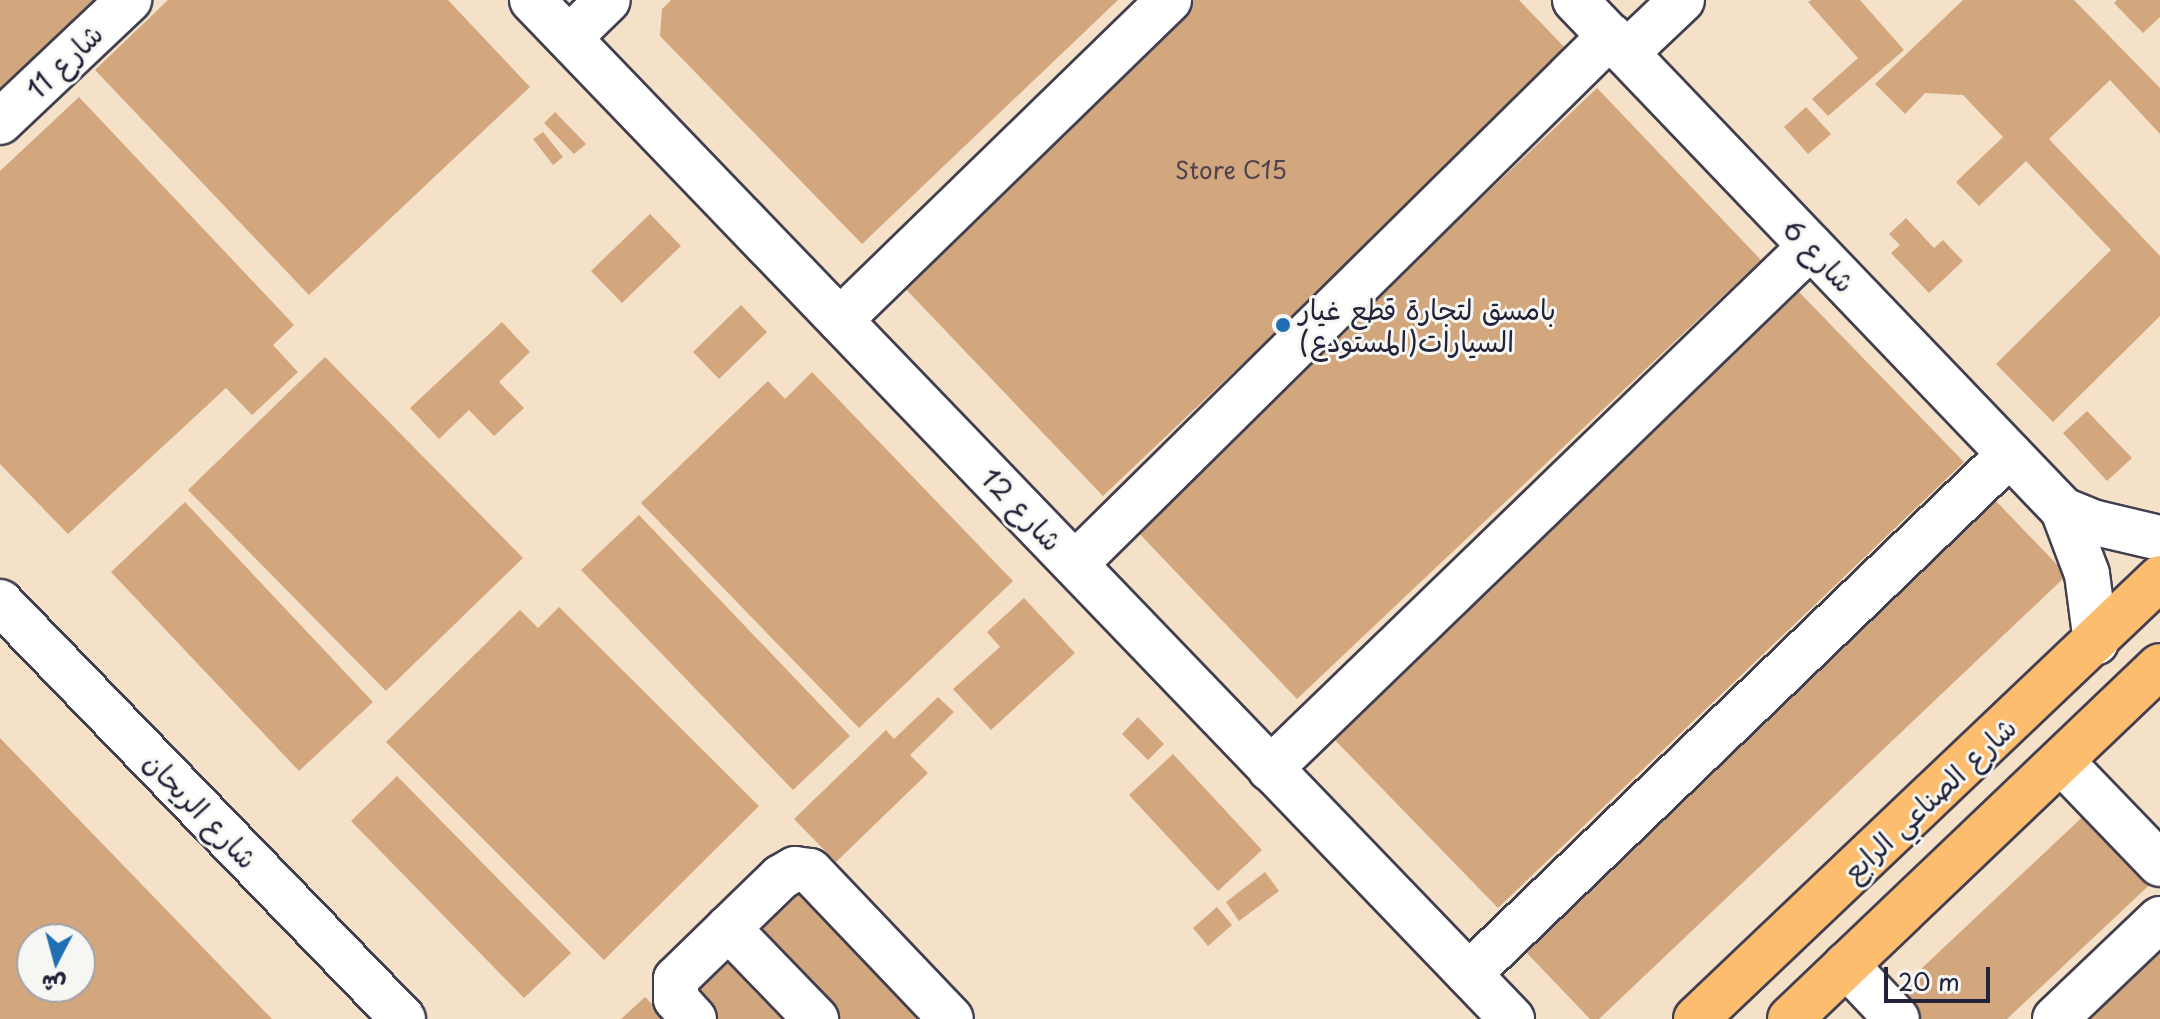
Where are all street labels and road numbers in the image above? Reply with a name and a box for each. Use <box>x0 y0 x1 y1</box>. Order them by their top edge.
street label: شارع 11 <box>19 17 109 105</box>
street label: شارع 6 <box>1776 211 1862 299</box>
street label: شارع 12 <box>974 461 1070 557</box>
street label: شارع الصناعي الرابع <box>1835 710 2023 888</box>
street label: شارع الريحان <box>137 745 265 875</box>

